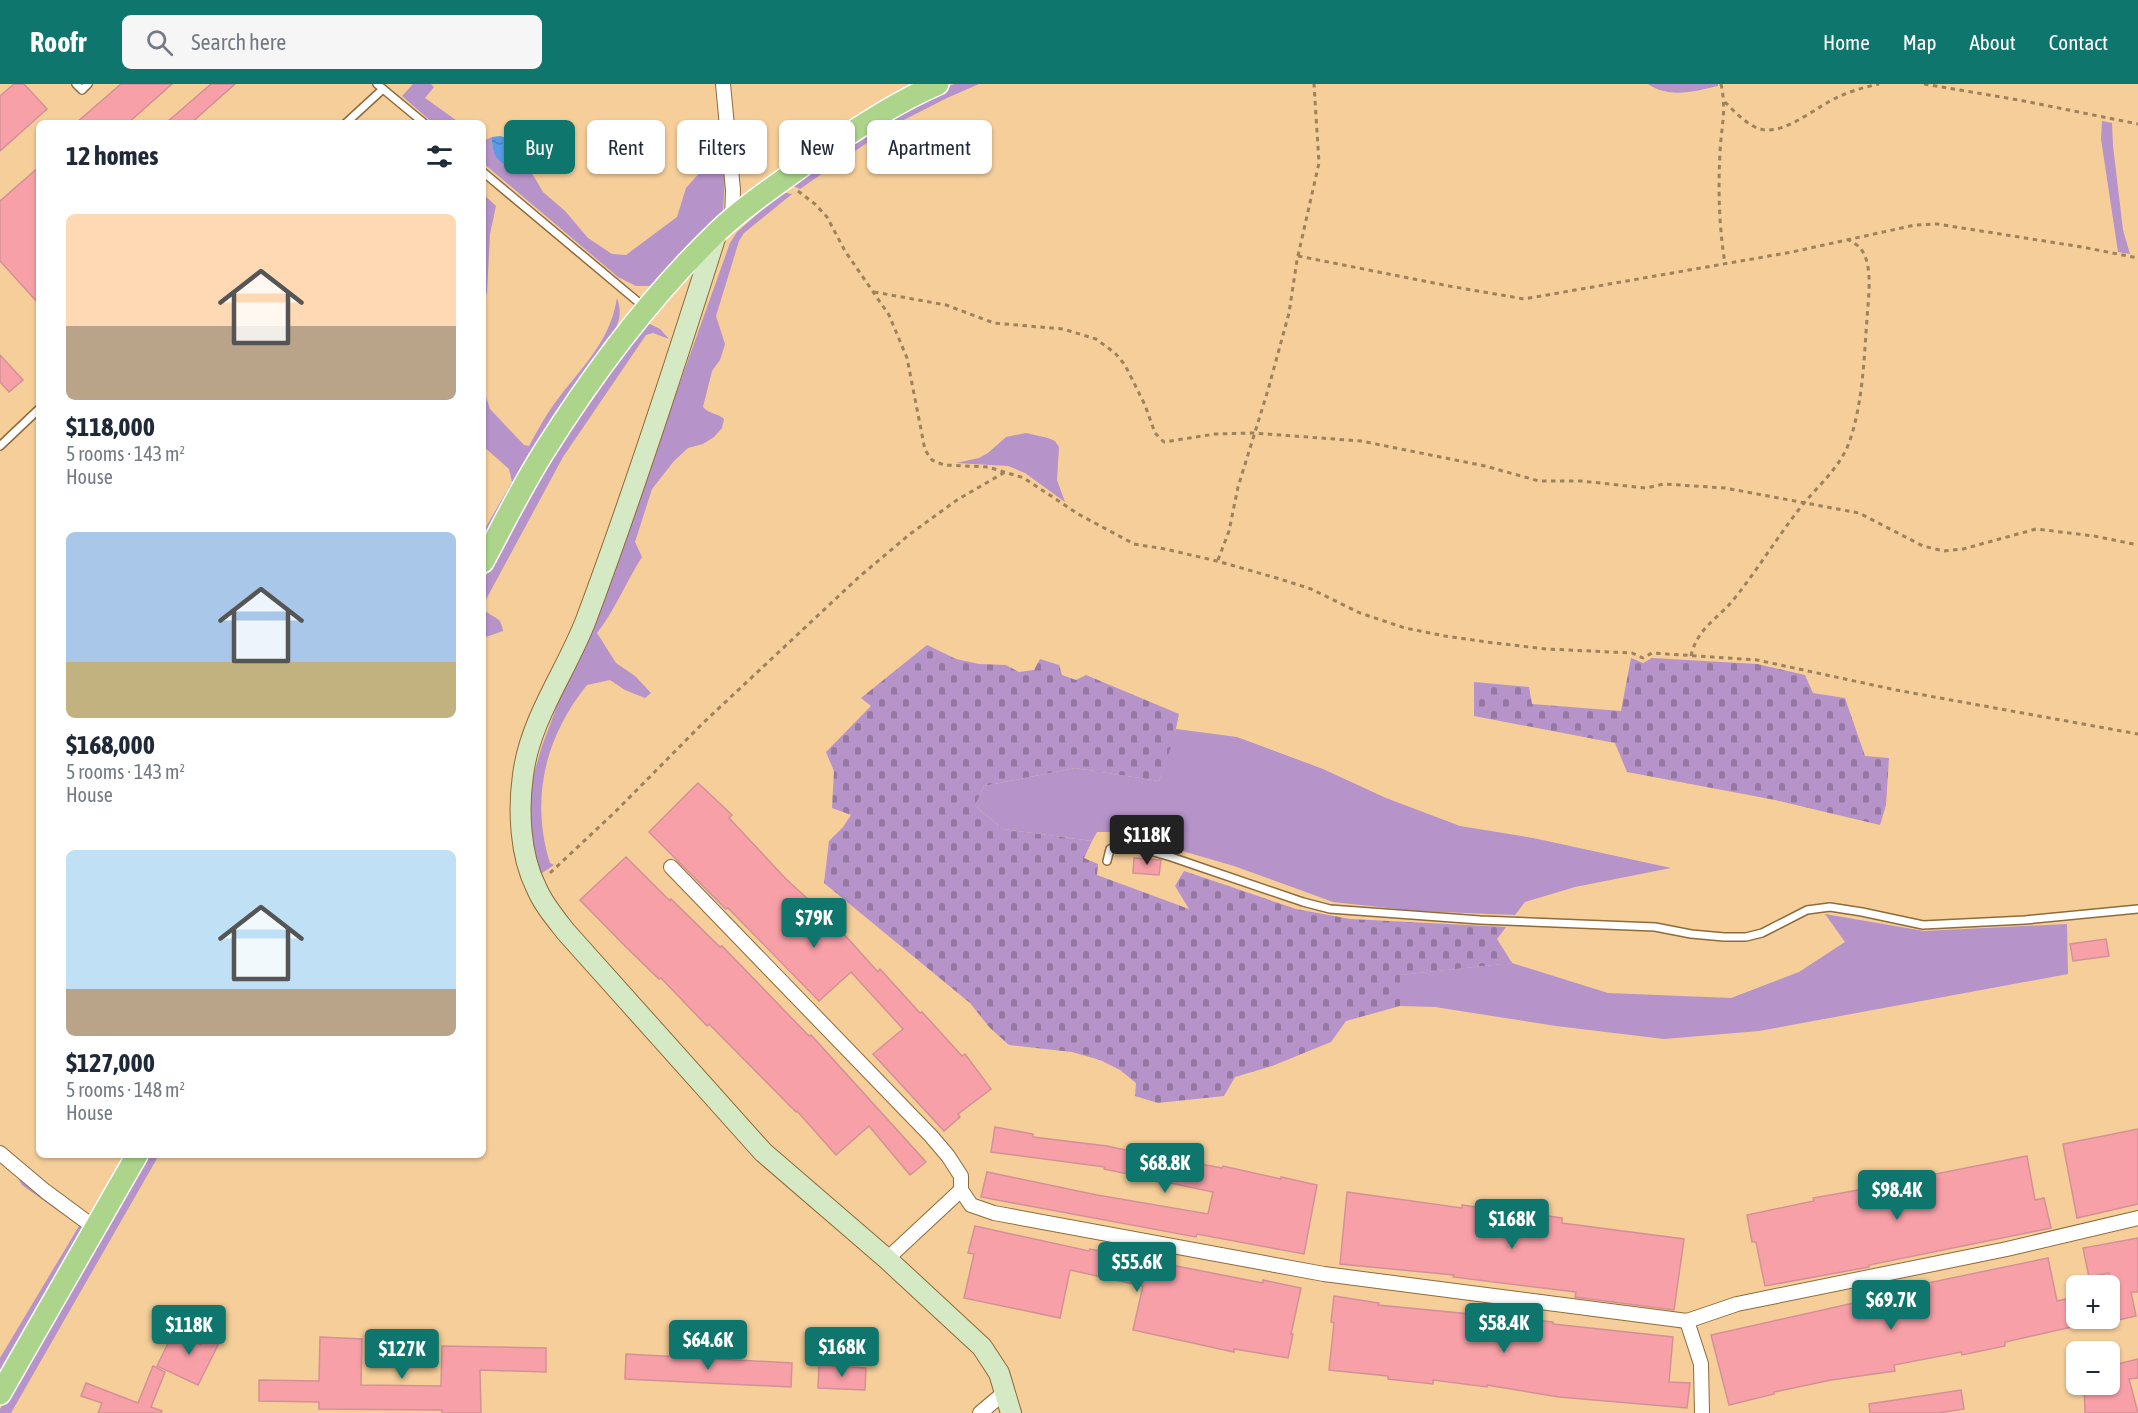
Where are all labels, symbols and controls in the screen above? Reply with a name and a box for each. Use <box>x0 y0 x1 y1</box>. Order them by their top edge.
search box <box>122 15 542 69</box>
text: Roofr <box>30 26 86 58</box>
icon: search <box>143 26 176 59</box>
text: Search here <box>191 29 286 55</box>
text: Home <box>1823 30 1870 54</box>
text: Map <box>1903 30 1937 54</box>
text: About <box>1970 30 2016 54</box>
text: Contact <box>2049 30 2108 54</box>
chip: Buy <box>504 120 575 174</box>
chip: Rent <box>587 120 665 174</box>
chip: Filters <box>677 120 767 174</box>
chip: New <box>779 120 855 174</box>
chip: Apartment <box>867 120 992 174</box>
icon: filters <box>423 140 456 173</box>
text: 12 homes <box>66 141 159 171</box>
icon: home <box>207 253 315 361</box>
text: $118,000 <box>66 412 155 442</box>
text: 5 rooms · 143 m² <box>66 442 185 465</box>
text: House <box>66 465 113 488</box>
icon: home <box>207 571 315 679</box>
text: $168,000 <box>66 730 155 760</box>
text: 5 rooms · 143 m² <box>66 760 185 783</box>
text: House <box>66 783 113 806</box>
pin: $118K <box>1105 815 1189 866</box>
text: $118K <box>1124 823 1170 846</box>
icon: home <box>207 889 315 997</box>
pin: $79K <box>778 898 850 949</box>
text: $79K <box>796 906 833 929</box>
text: $127,000 <box>66 1048 155 1078</box>
text: 5 rooms · 148 m² <box>66 1078 185 1101</box>
text: House <box>66 1101 113 1124</box>
pin: $68.8K <box>1116 1143 1214 1194</box>
text: $68.8K <box>1140 1151 1190 1174</box>
pin: $98.4K <box>1848 1170 1946 1221</box>
text: $98.4K <box>1872 1178 1922 1201</box>
pin: $168K <box>1470 1199 1554 1250</box>
text: $168K <box>1489 1207 1535 1230</box>
pin: $55.6K <box>1088 1242 1186 1293</box>
text: $55.6K <box>1112 1250 1162 1273</box>
map controls <box>2066 1275 2120 1395</box>
button: + <box>2066 1275 2120 1329</box>
pin: $69.7K <box>1842 1280 1940 1331</box>
text: $69.7K <box>1866 1288 1916 1311</box>
pin: $58.4K <box>1455 1303 1553 1354</box>
pin: $118K <box>147 1305 231 1356</box>
text: $58.4K <box>1479 1311 1529 1334</box>
text: $118K <box>166 1313 212 1336</box>
pin: $64.6K <box>659 1320 757 1371</box>
pin: $168K <box>800 1327 884 1378</box>
text: $64.6K <box>683 1328 733 1351</box>
pin: $127K <box>360 1329 444 1380</box>
text: $168K <box>819 1335 865 1358</box>
text: $127K <box>379 1337 425 1360</box>
button: − <box>2066 1341 2120 1395</box>

